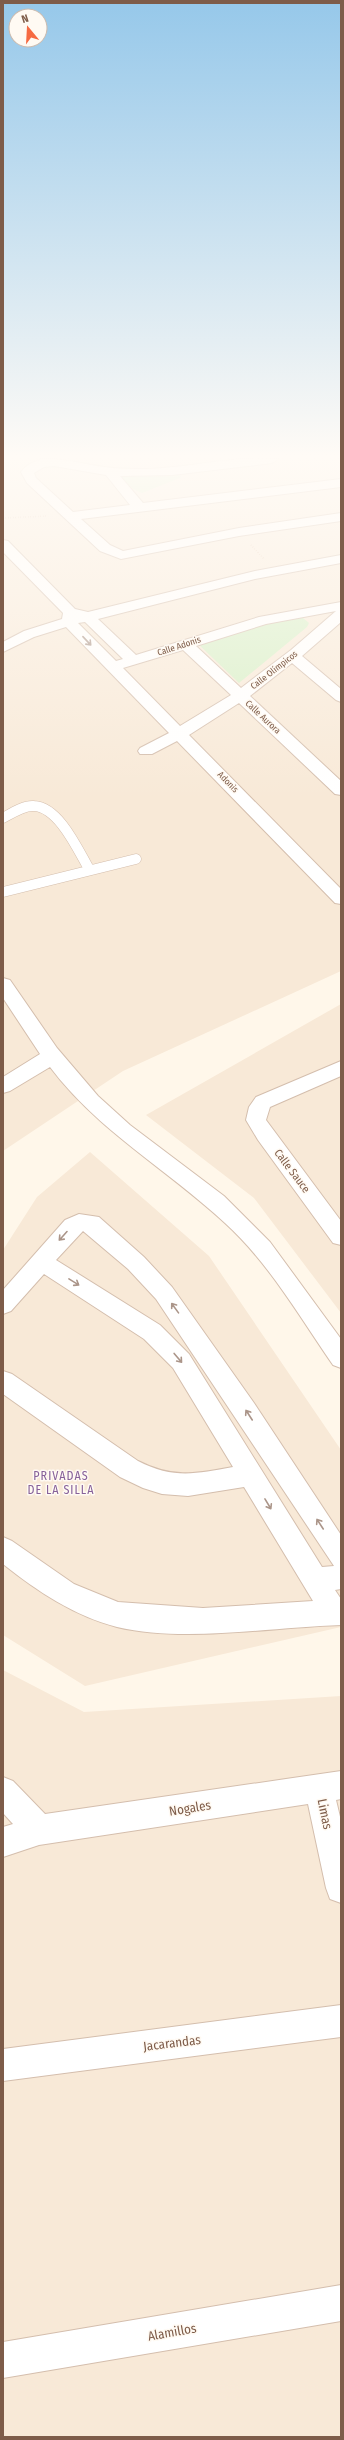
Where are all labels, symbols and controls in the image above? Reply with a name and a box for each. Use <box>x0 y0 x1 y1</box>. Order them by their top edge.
north arrow <box>8 8 48 48</box>
text: N <box>20 12 30 26</box>
street label: Calle Adonis <box>156 634 202 658</box>
one-way arrow <box>82 636 92 646</box>
street label: Calle Olímpicos <box>249 649 300 691</box>
street label: Calle Aurora <box>243 698 283 736</box>
street label: Adonis <box>216 769 240 795</box>
street label: Calle Sauce <box>271 1147 313 1195</box>
one-way arrow <box>58 1231 68 1241</box>
one-way arrow <box>68 1278 79 1286</box>
one-way arrow <box>171 1303 179 1314</box>
one-way arrow <box>174 1353 183 1363</box>
one-way arrow <box>245 1410 253 1421</box>
district label: PRIVADAS DE LA SILLA <box>28 1469 94 1497</box>
one-way arrow <box>265 1498 273 1510</box>
one-way arrow <box>316 1519 324 1530</box>
street label: Nogales <box>168 1797 212 1819</box>
street label: Limas <box>314 1797 336 1831</box>
street label: Jacarandas <box>142 2032 202 2054</box>
street label: Alamillos <box>147 2320 198 2344</box>

